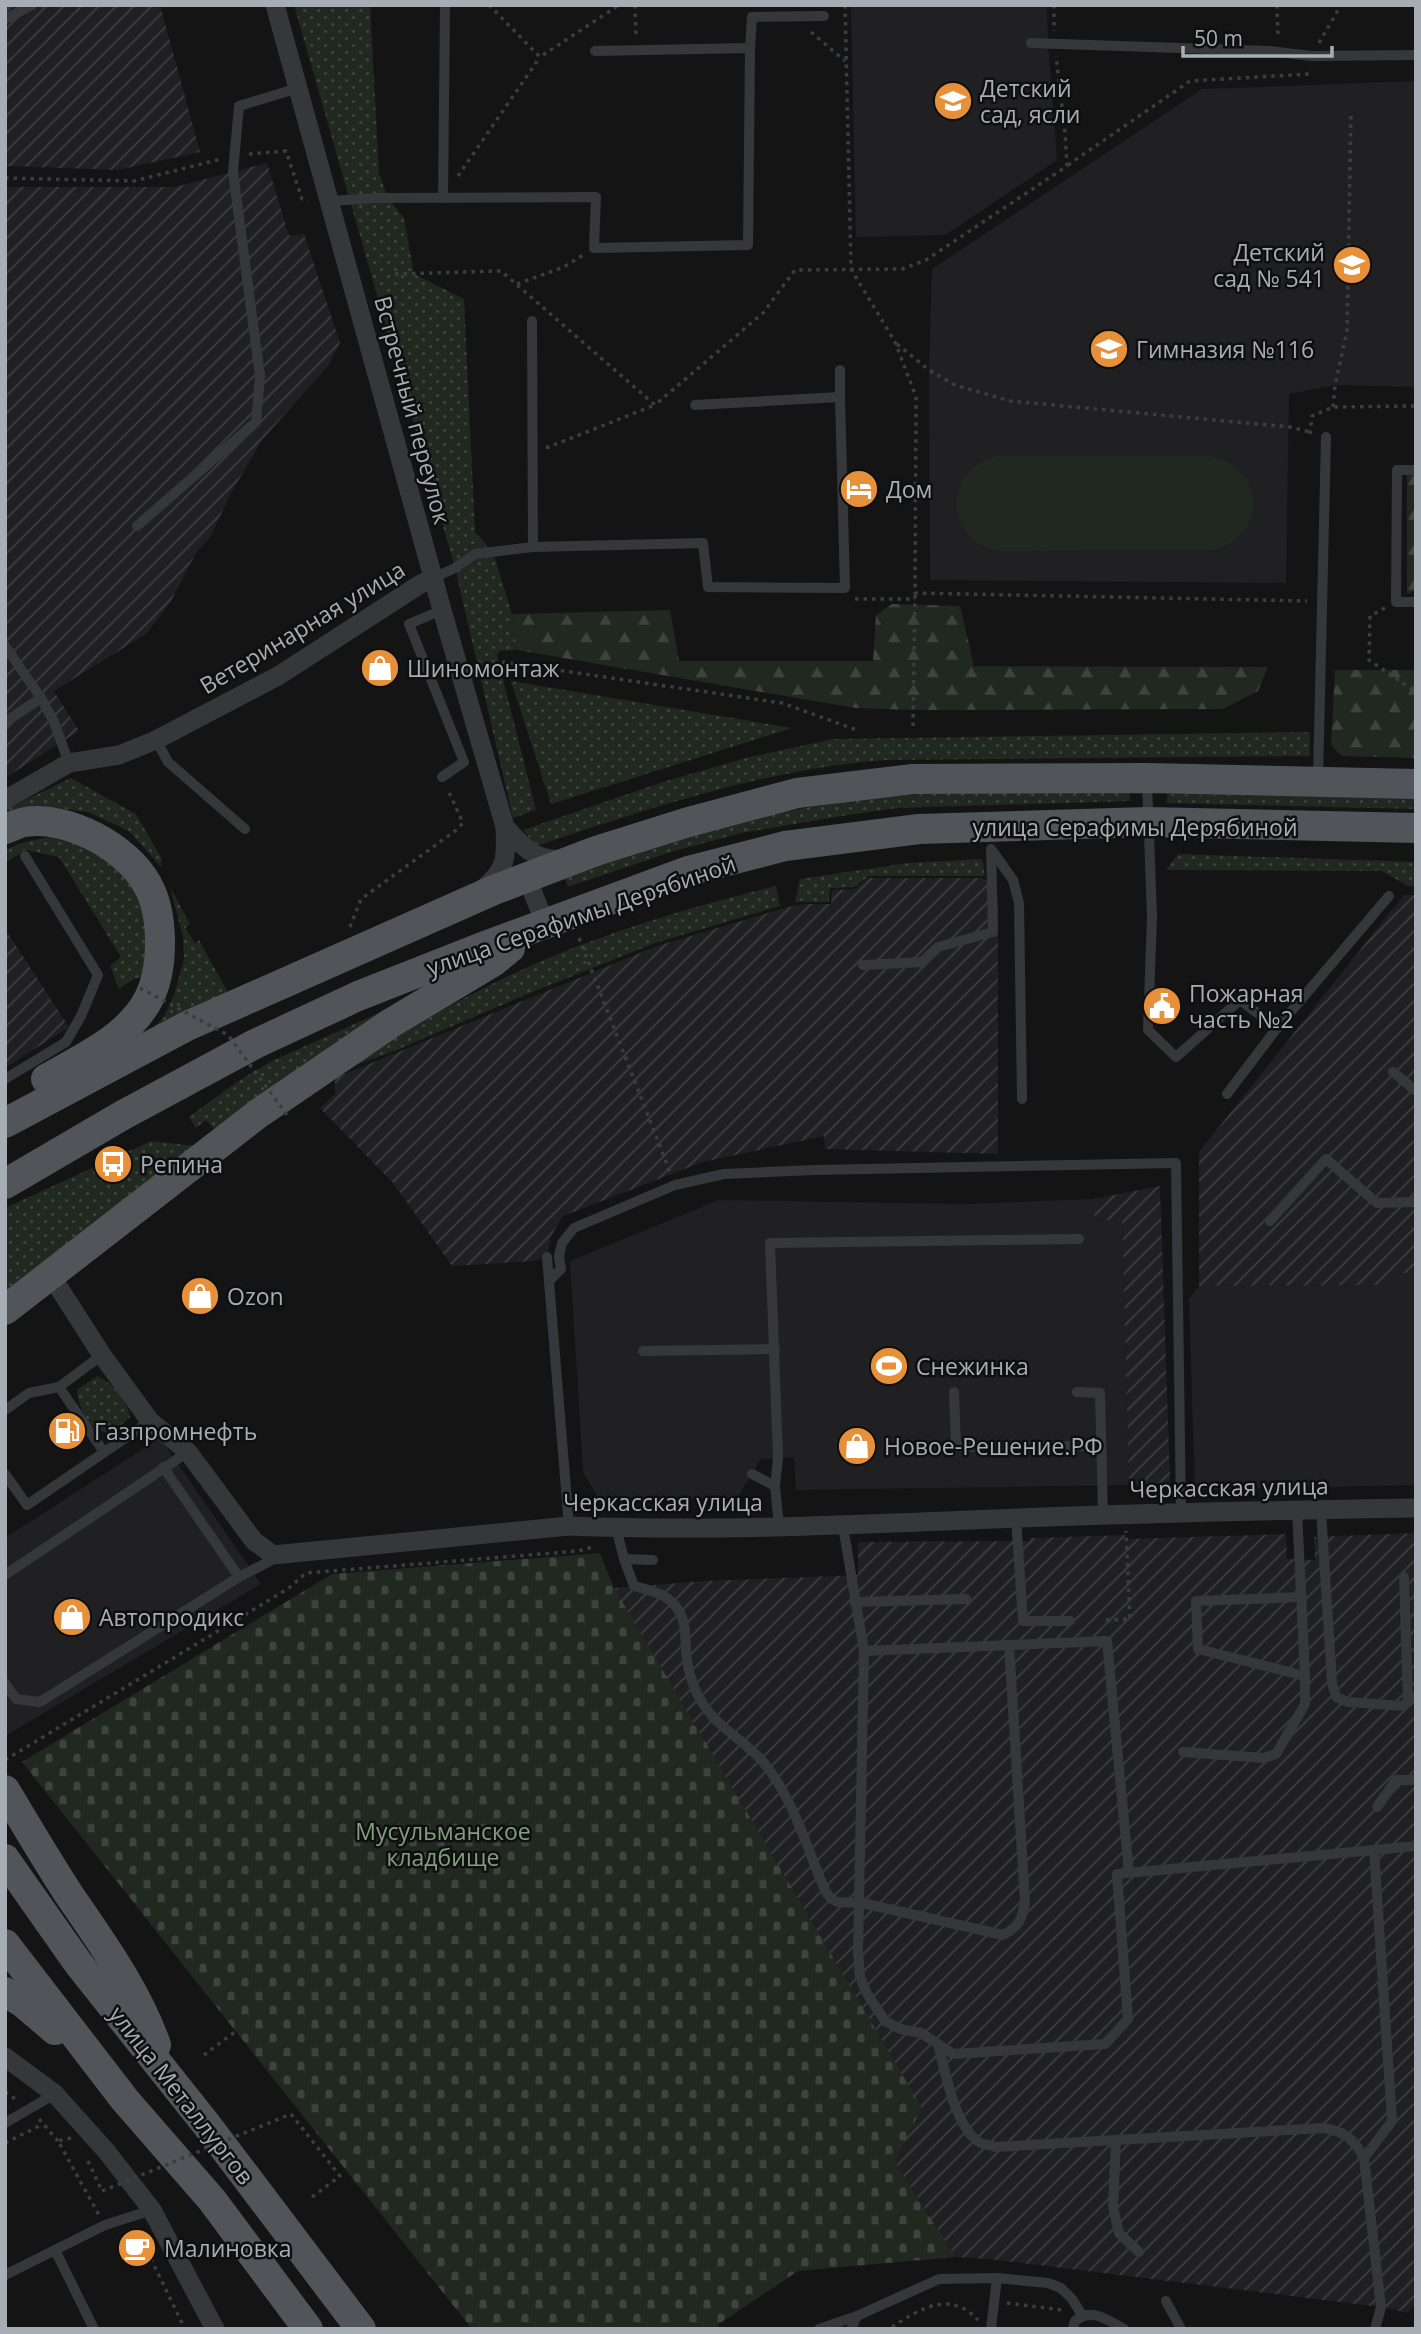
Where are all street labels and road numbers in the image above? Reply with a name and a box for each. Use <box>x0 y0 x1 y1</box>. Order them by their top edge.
street label: Встречный переулок <box>367 292 459 528</box>
street label: Ветеринарная улица <box>193 553 411 701</box>
street label: улица Серафимы Дерябиной <box>972 811 1298 843</box>
street label: улица Серафимы Дерябиной <box>422 847 740 983</box>
street label: Черкасская улица <box>1129 1469 1329 1505</box>
street label: Черкасская улица <box>563 1486 763 1518</box>
street label: улица Металлургов <box>102 1999 262 2191</box>

